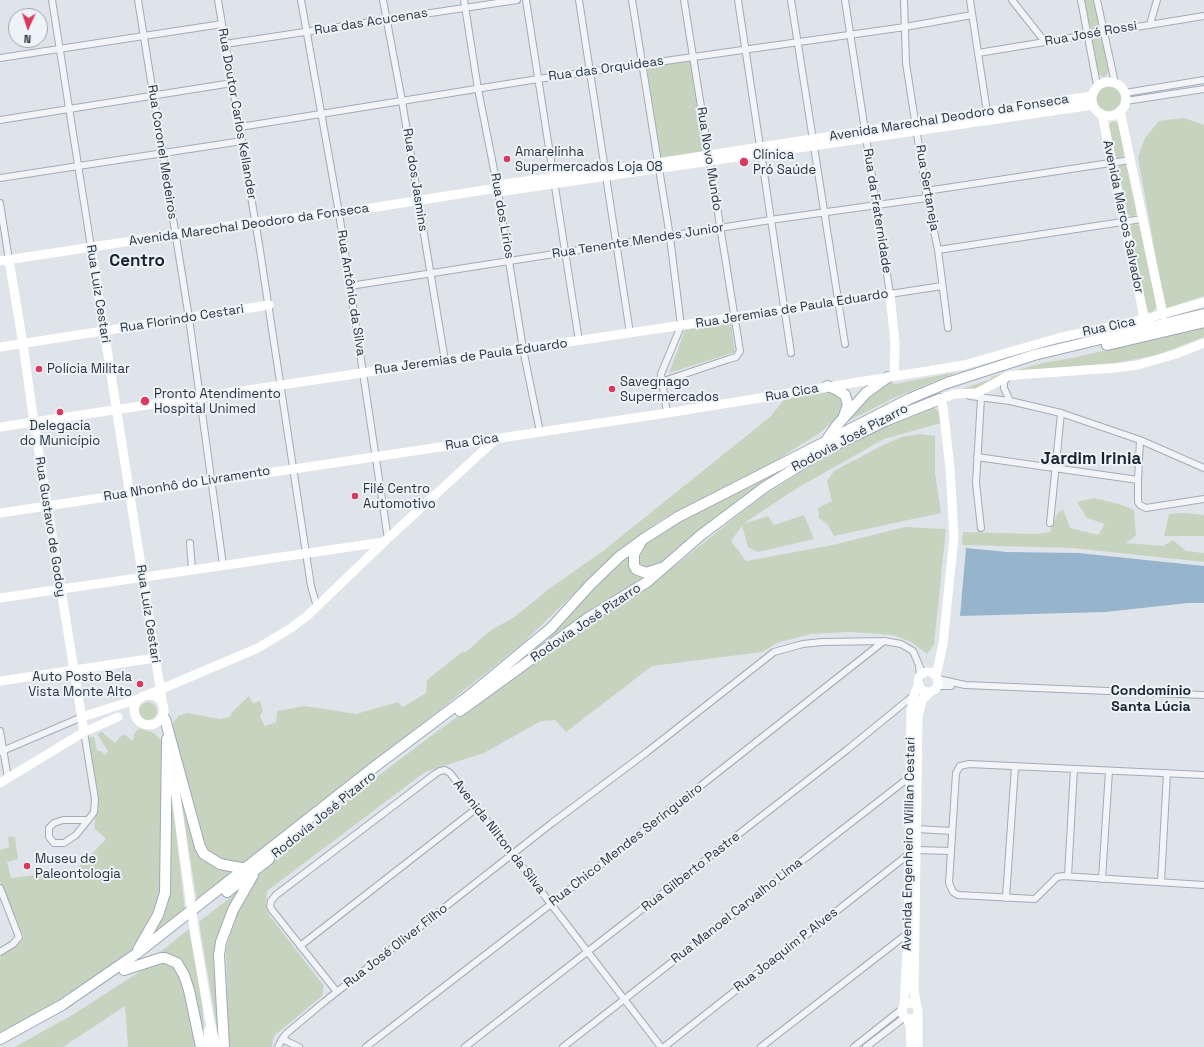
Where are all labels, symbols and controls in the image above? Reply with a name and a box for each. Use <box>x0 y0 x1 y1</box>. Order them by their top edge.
street label: Rua das Acucenas <box>313 5 429 39</box>
north arrow <box>8 8 48 48</box>
street label: Rua José Rossi <box>1044 18 1138 50</box>
street label: Rua Doutor Carlos Kellander <box>214 27 260 201</box>
text: N <box>23 32 31 46</box>
street label: Rua das Orquideas <box>547 53 665 85</box>
street label: Rua Coronel Medeiros <box>144 84 180 220</box>
street label: Avenida Marechal Deodoro da Fonseca <box>828 91 1070 145</box>
street label: Rua Novo Mundo <box>693 106 725 212</box>
street label: Rua dos Jasmins <box>399 127 431 233</box>
street label: Avenida Marcos Salvador <box>1099 139 1147 295</box>
place label: Amarelinha Supermercados Loja 08 <box>515 144 663 175</box>
street label: Rua Sertaneja <box>912 144 942 232</box>
place label: Clínica Pró Saúde <box>753 147 816 178</box>
street label: Rua da Fraternidade <box>859 147 895 275</box>
marker: Amarelinha Supermercados Loja 08 <box>502 154 512 164</box>
marker: Clínica Pró Saúde <box>738 156 750 168</box>
street label: Rua dos Lírios <box>487 172 517 260</box>
street label: Avenida Marechal Deodoro da Fonseca <box>128 200 370 250</box>
street label: Rua Tenente Mendes Junior <box>551 220 725 262</box>
street label: Rua Antônio da Silva <box>333 229 369 357</box>
street label: Rua Luiz Cestari <box>83 244 113 344</box>
district label: Centro <box>109 251 165 271</box>
street label: Rua Jeremias de Paula Eduardo <box>695 286 889 332</box>
street label: Rua Florindo Cestari <box>119 301 245 337</box>
street label: Rua Cica <box>1081 314 1137 340</box>
street label: Rua Jeremias de Paula Eduardo <box>373 336 569 378</box>
place label: Polícia Militar <box>47 361 130 377</box>
marker: Polícia Militar <box>34 364 44 374</box>
place label: Savegnago Supermercados <box>620 374 719 405</box>
street label: Rua Cica <box>764 381 820 405</box>
marker: Savegnago Supermercados <box>607 384 617 394</box>
place label: Pronto Atendimento Hospital Unimed <box>154 386 281 417</box>
marker: Pronto Atendimento Hospital Unimed <box>139 395 151 407</box>
street label: Rodovia José Pizarro <box>789 401 911 475</box>
marker: Delegacia do Município <box>55 407 65 417</box>
place label: Delegacia do Município <box>20 418 100 449</box>
street label: Rua Cica <box>444 430 500 454</box>
district label: Jardim Irinia <box>1041 449 1141 469</box>
street label: Rua Gustavo de Godoy <box>31 456 69 598</box>
street label: Rua Nhonhô do Livramento <box>103 463 271 505</box>
place label: Filé Centro Automotivo <box>363 481 436 512</box>
marker: Filé Centro Automotivo <box>350 491 360 501</box>
street label: Rua Luiz Cestari <box>133 564 163 664</box>
street label: Rodovia José Pizarro <box>528 580 644 666</box>
place label: Auto Posto Bela Vista Monte Alto <box>28 669 132 700</box>
marker: Auto Posto Bela Vista Monte Alto <box>135 679 145 689</box>
district label: Condomínio Santa Lúcia <box>1111 683 1191 716</box>
street label: Avenida Engenheiro Willian Cestari <box>899 737 919 951</box>
street label: Rodovia José Pizarro <box>269 768 379 862</box>
street label: Avenida Nilton da Silva <box>450 777 548 897</box>
street label: Rua Chico Mendes Seringueiro <box>546 780 706 910</box>
street label: Rua Gilberto Pastre <box>639 829 743 915</box>
place label: Museu de Paleontologia <box>35 851 121 882</box>
street label: Rua Manoel Carvalho Lima <box>668 855 806 967</box>
marker: Museu de Paleontologia <box>22 861 32 871</box>
street label: Rua José Oliver Filho <box>341 901 451 991</box>
street label: Rua Joaquim P Alves <box>731 905 841 995</box>

